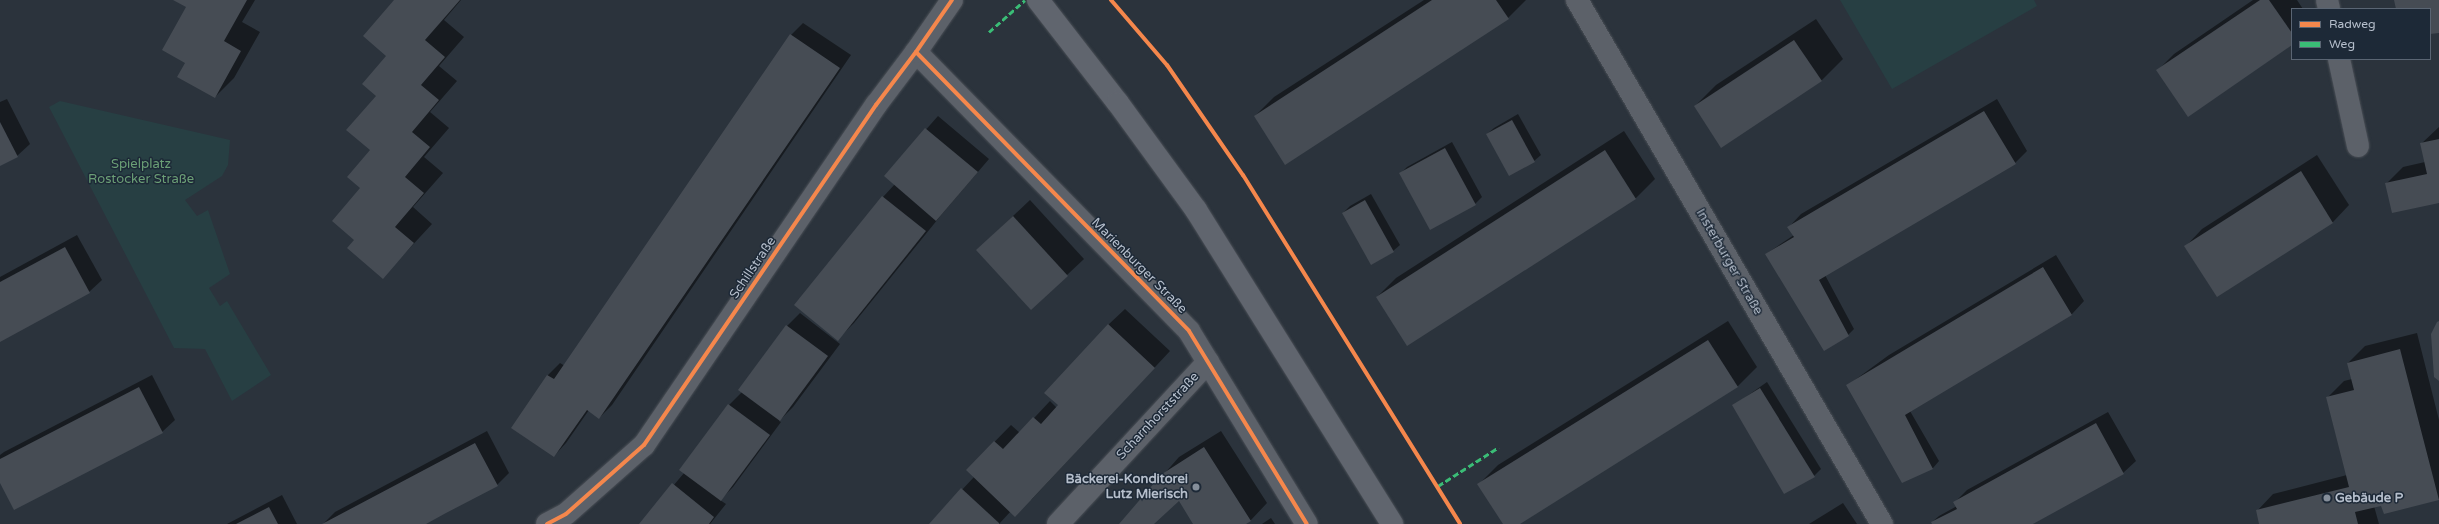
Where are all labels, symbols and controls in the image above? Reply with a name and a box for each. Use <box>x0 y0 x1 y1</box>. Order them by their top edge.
legend <box>2291 8 2431 60</box>
text: Radweg <box>2329 17 2376 31</box>
text: Weg <box>2329 37 2355 51</box>
park label: Spielplatz Rostocker Straße <box>88 157 194 188</box>
street label: Insterburger Straße <box>1692 206 1766 318</box>
street label: Marienburger Straße <box>1088 215 1190 317</box>
street label: Schillstraße <box>727 234 779 302</box>
street label: Scharnhorststraße <box>1114 369 1202 463</box>
place label: Bäckerei-Konditorei Lutz Mierisch <box>1066 472 1188 503</box>
marker: Bäckerei-Konditorei Lutz Mierisch <box>1191 482 1201 492</box>
place label: Gebäude P <box>2335 490 2403 506</box>
marker: Gebäude P <box>2322 493 2332 503</box>

